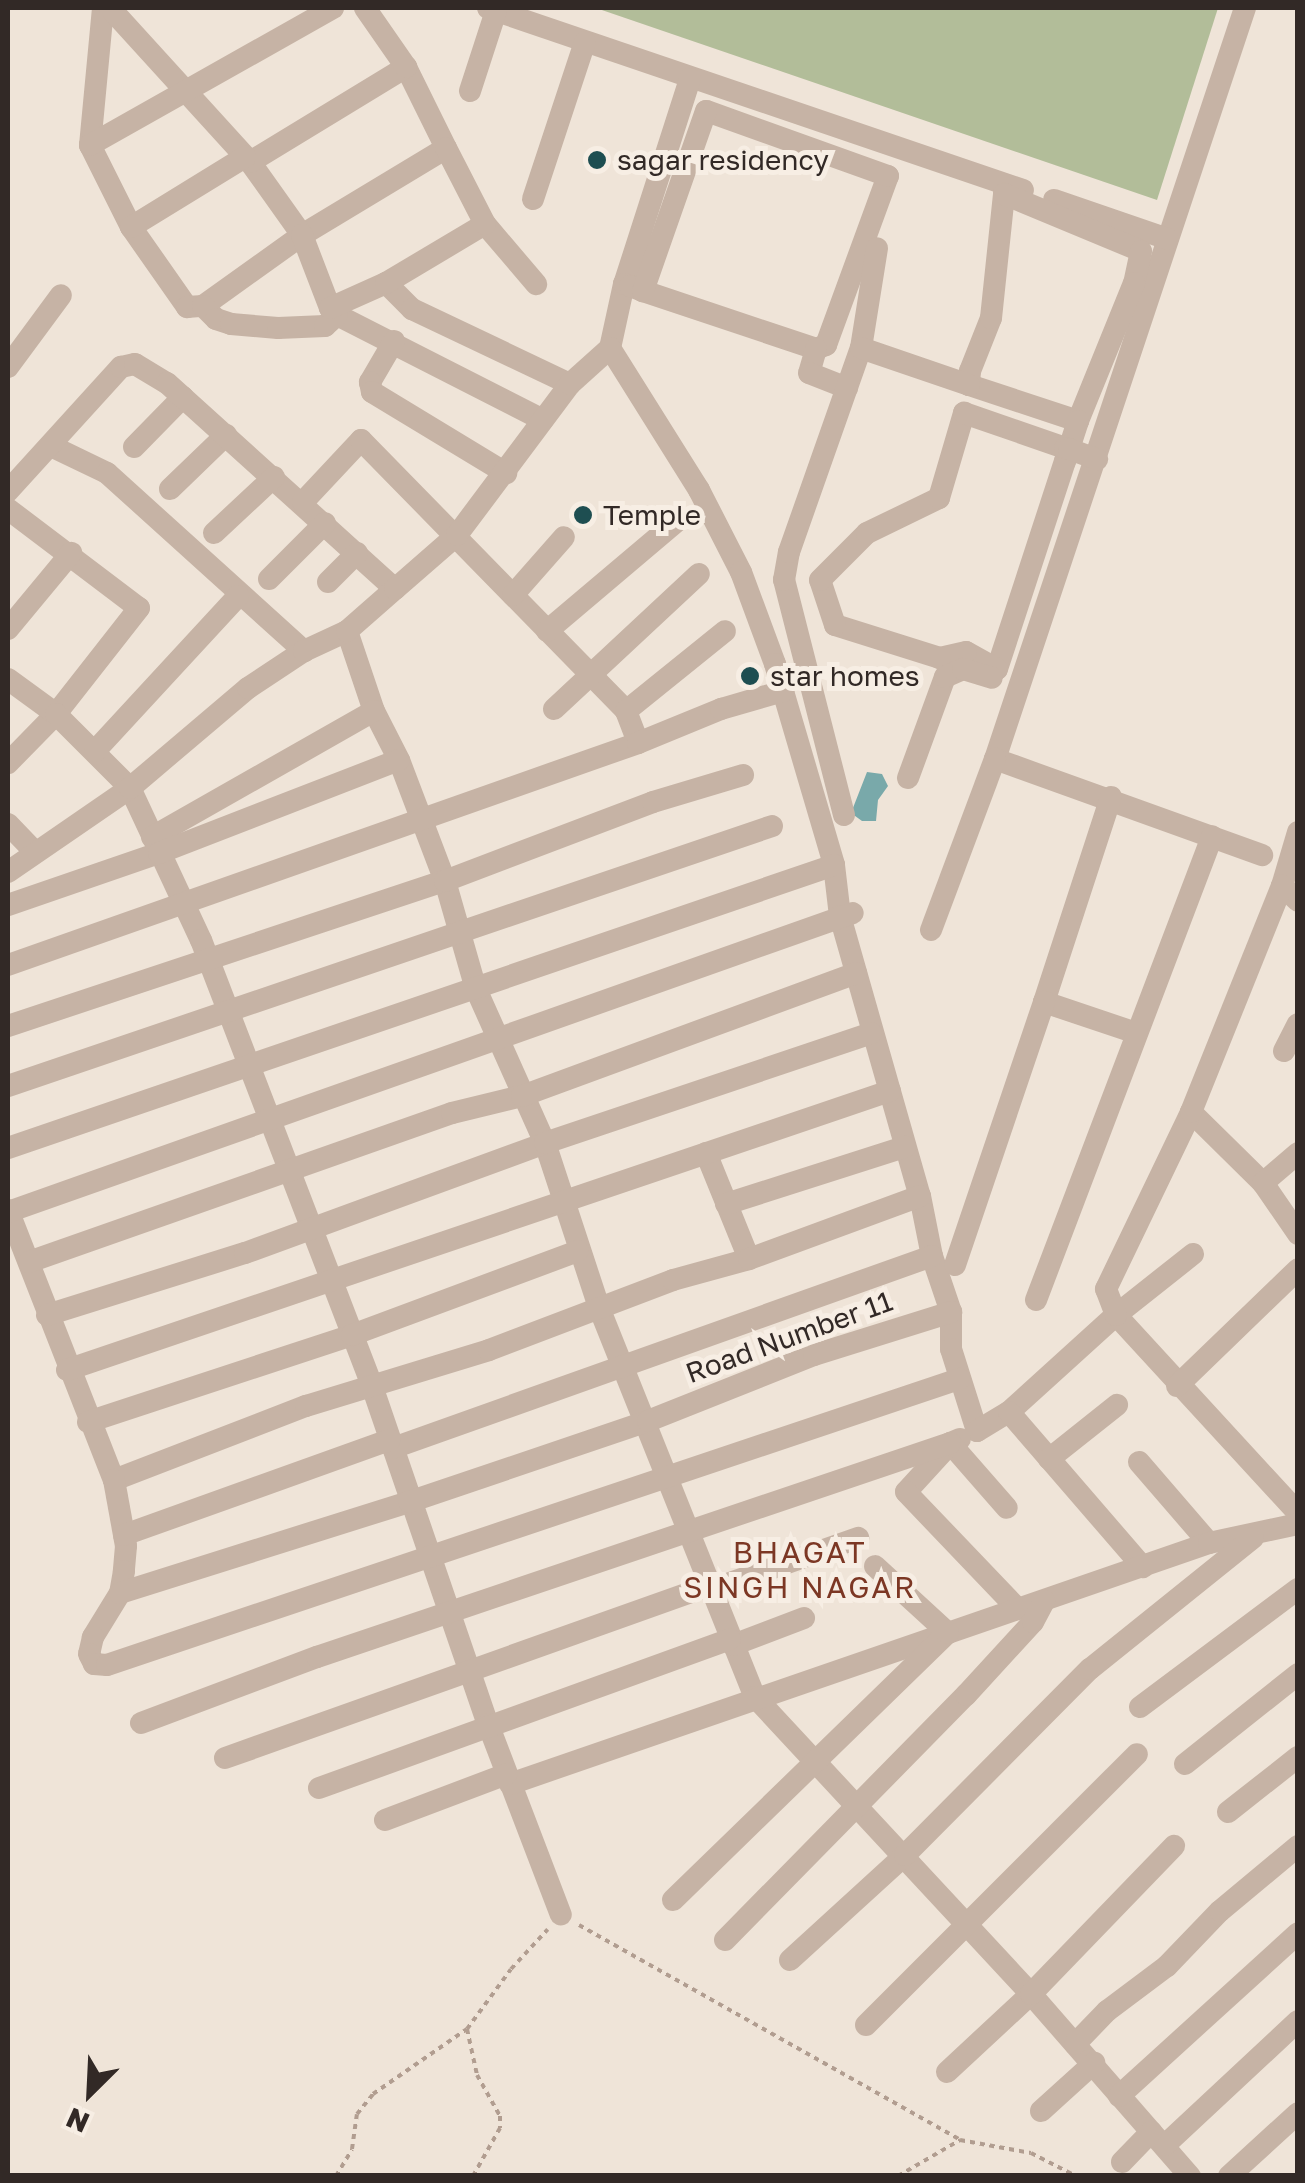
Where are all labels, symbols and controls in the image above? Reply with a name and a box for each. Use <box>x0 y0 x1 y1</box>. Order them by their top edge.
place label: sagar residency <box>617 143 829 177</box>
marker: sagar residency <box>586 149 608 171</box>
place label: Temple <box>603 498 701 532</box>
marker: Temple <box>572 504 594 526</box>
place label: star homes <box>770 659 920 693</box>
marker: star homes <box>739 665 761 687</box>
street label: Road Number 11 <box>681 1284 897 1390</box>
district label: BHAGAT SINGH NAGAR <box>683 1534 917 1604</box>
north arrow <box>40 2043 140 2143</box>
text: N <box>61 2101 94 2140</box>

